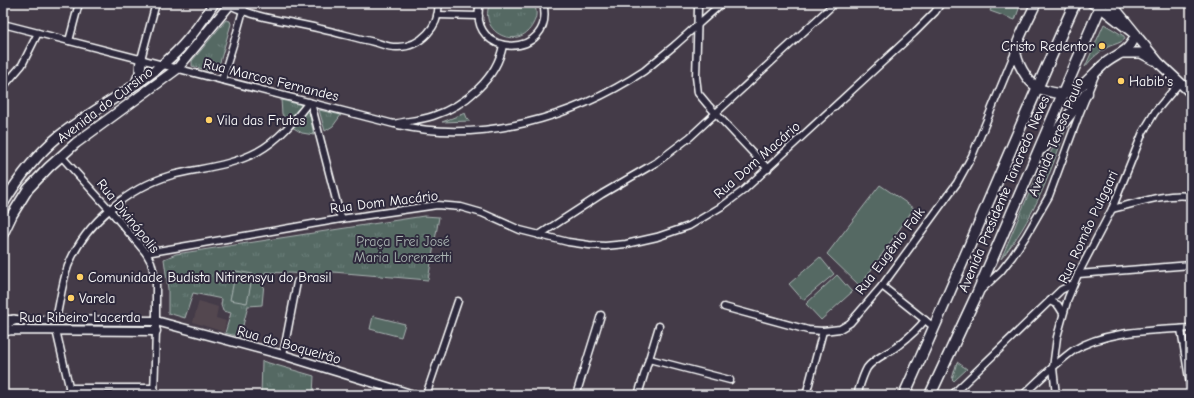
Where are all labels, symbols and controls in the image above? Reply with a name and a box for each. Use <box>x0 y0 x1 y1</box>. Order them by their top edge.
place label: Cristo Redentor <box>1001 38 1094 55</box>
marker: Cristo Redentor <box>1097 41 1107 51</box>
street label: Rua Marcos Fernandes <box>202 55 341 105</box>
street label: Avenida do Cursino <box>54 63 156 147</box>
place label: Habib's <box>1129 73 1173 90</box>
street label: Avenida Teresa Paulo <box>1024 75 1088 199</box>
marker: Habib's <box>1116 76 1126 86</box>
street label: Avenida Presidente Tancredo Neves <box>955 93 1053 295</box>
place label: Vila das Frutas <box>217 112 305 129</box>
marker: Vila das Frutas <box>204 115 214 125</box>
street label: Rua Dom Macário <box>710 118 804 202</box>
street label: Rua Romão Pulggari <box>1054 168 1122 286</box>
street label: Rua Divinópolis <box>93 175 163 257</box>
street label: Rua Dom Macário <box>329 187 439 217</box>
street label: Rua Eugênio Falk <box>852 204 928 298</box>
park label: Praça Frei José Maria Lorenzetti <box>354 233 452 266</box>
place label: Comunidade Budista Nitirensyu do Brasil <box>88 269 331 286</box>
marker: Comunidade Budista Nitirensyu do Brasil <box>75 272 85 282</box>
place label: Varela <box>79 290 116 307</box>
marker: Varela <box>66 293 76 303</box>
street label: Rua Ribeiro Lacerda <box>19 309 141 326</box>
street label: Rua do Boqueirão <box>235 322 343 368</box>

